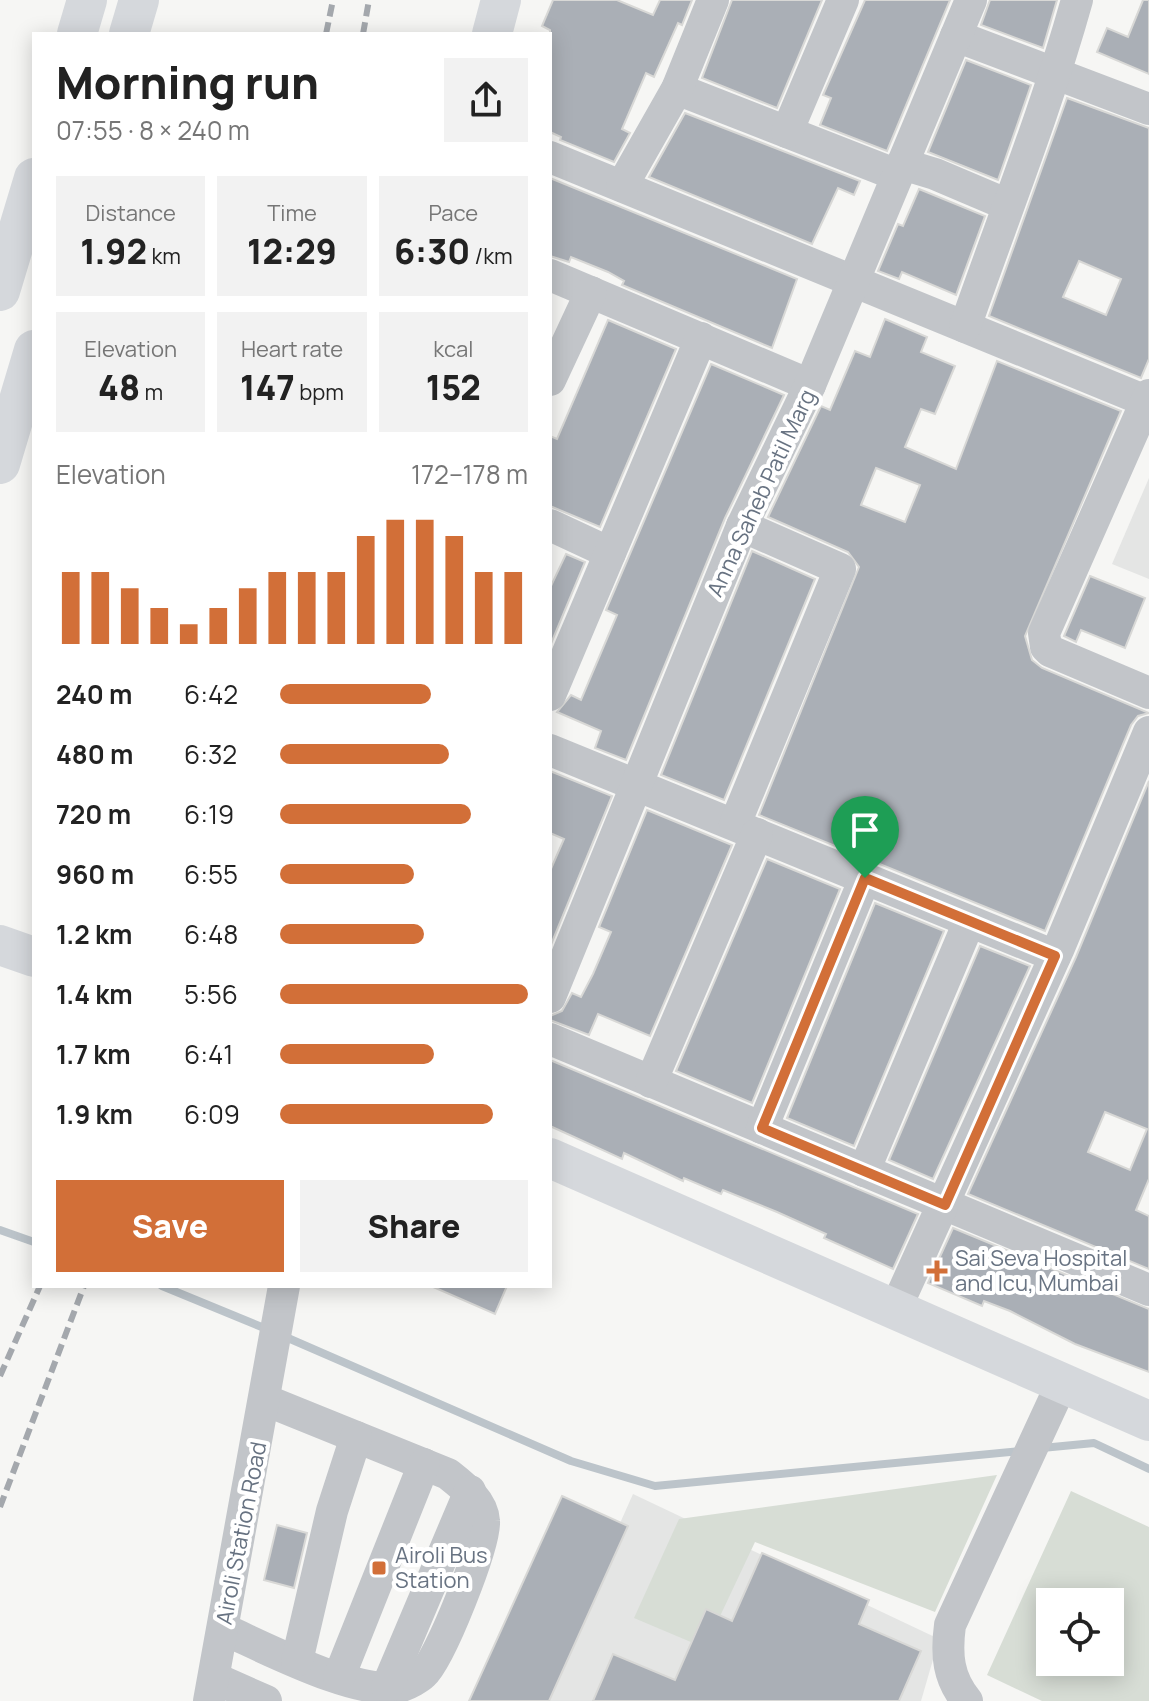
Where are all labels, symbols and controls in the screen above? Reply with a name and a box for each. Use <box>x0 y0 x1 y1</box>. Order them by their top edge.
text: Morning run <box>56 52 319 112</box>
button: share <box>444 58 528 142</box>
text: 07:55 · 8 × 240 m <box>56 112 250 148</box>
text: Distance <box>86 198 176 228</box>
text: Time <box>267 198 317 228</box>
text: Pace <box>428 198 478 228</box>
text: 1.92 <box>80 228 147 274</box>
text: 12:29 <box>247 228 337 274</box>
text: 6:30 <box>394 228 470 274</box>
text: km <box>147 241 181 271</box>
text: /km <box>470 241 513 271</box>
text: Elevation <box>84 334 177 364</box>
text: Heart rate <box>241 334 343 364</box>
text: kcal <box>433 334 473 364</box>
text: 48 <box>98 364 140 410</box>
text: 147 <box>240 364 295 410</box>
text: 152 <box>426 364 481 410</box>
text: m <box>140 377 163 407</box>
text: bpm <box>295 377 344 407</box>
street label: Anna Saheb Patil Marg <box>700 384 822 602</box>
text: Elevation <box>56 456 166 492</box>
text: 172–178 m <box>411 456 528 492</box>
text: 240 m <box>56 676 132 712</box>
text: 6:42 <box>184 676 238 712</box>
text: 480 m <box>56 736 133 772</box>
text: 6:32 <box>184 736 237 772</box>
text: 720 m <box>56 796 131 832</box>
text: 6:19 <box>184 796 234 832</box>
pin <box>831 796 899 878</box>
icon: arrive <box>843 808 887 852</box>
text: 960 m <box>56 856 134 892</box>
text: 6:55 <box>184 856 238 892</box>
text: 1.2 km <box>56 916 132 952</box>
text: 6:48 <box>184 916 238 952</box>
text: 1.4 km <box>56 976 133 1012</box>
text: 5:56 <box>184 976 238 1012</box>
text: 1.7 km <box>56 1036 131 1072</box>
text: 6:41 <box>184 1036 233 1072</box>
text: 1.9 km <box>56 1096 133 1132</box>
text: 6:09 <box>184 1096 240 1132</box>
button: Save <box>56 1180 284 1272</box>
button: Share <box>300 1180 528 1272</box>
place label: Sai Seva Hospital and Icu, Mumbai <box>955 1243 1127 1298</box>
marker: Sai Seva Hospital and Icu, Mumbai <box>926 1260 948 1282</box>
street label: Airoli Station Road <box>209 1439 273 1627</box>
place label: Airoli Bus Station <box>395 1540 488 1595</box>
marker: Airoli Bus Station <box>370 1559 388 1577</box>
map controls <box>1036 1588 1124 1676</box>
button: locate <box>1036 1588 1124 1676</box>

